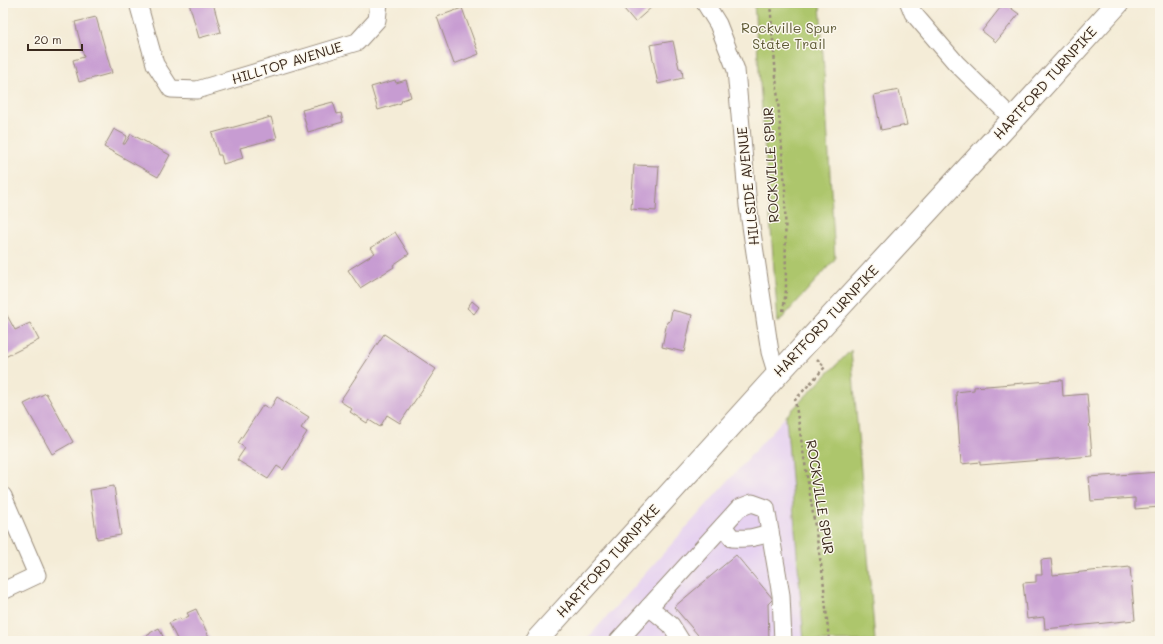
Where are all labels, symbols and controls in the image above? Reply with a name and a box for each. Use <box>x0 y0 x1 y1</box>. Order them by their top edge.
park label: Rockville Spur State Trail <box>741 18 837 53</box>
street label: HARTFORD TURNPIKE <box>989 22 1101 143</box>
scale bar <box>28 26 82 52</box>
text: 20 m <box>34 31 62 47</box>
street label: HILLTOP AVENUE <box>229 37 345 88</box>
street label: ROCKVILLE SPUR <box>758 107 783 223</box>
street label: HILLSIDE AVENUE <box>732 126 763 246</box>
street label: HARTFORD TURNPIKE <box>769 261 882 381</box>
street label: ROCKVILLE SPUR <box>802 438 839 556</box>
street label: HARTFORD TURNPIKE <box>552 500 664 621</box>

